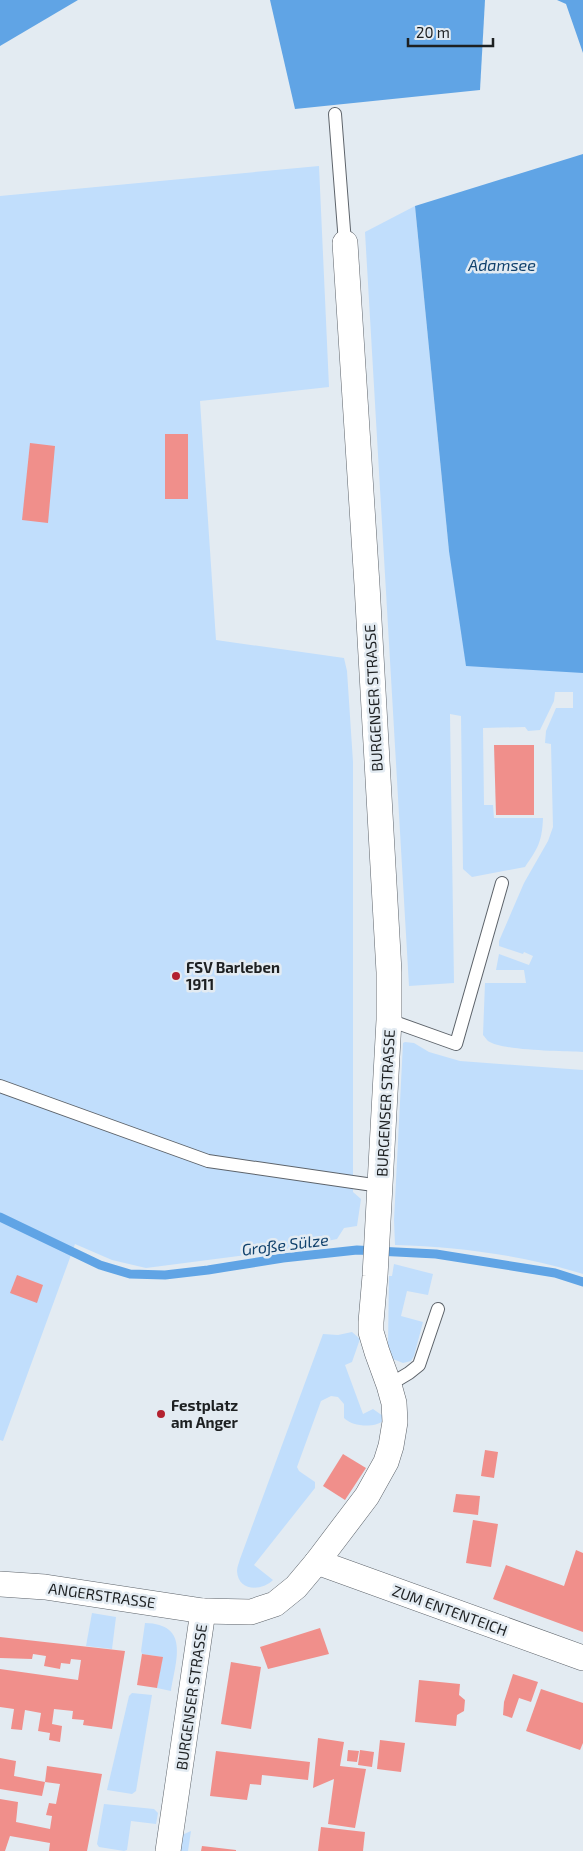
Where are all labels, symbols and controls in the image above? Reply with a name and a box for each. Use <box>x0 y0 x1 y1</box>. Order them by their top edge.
scale bar <box>408 15 493 47</box>
text: 20 m <box>416 23 450 41</box>
water label: Adamsee <box>467 255 536 274</box>
street label: BURGENSER STRASSE <box>360 624 386 772</box>
place label: FSV Barleben 1911 <box>186 958 280 993</box>
marker: FSV Barleben 1911 <box>170 970 182 982</box>
street label: BURGENSER STRASSE <box>372 1029 398 1177</box>
water label: Große Sülze <box>240 1229 330 1259</box>
place label: Festplatz am Anger <box>171 1396 239 1431</box>
marker: Festplatz am Anger <box>155 1408 167 1420</box>
street label: ANGERSTRASSE <box>47 1579 157 1611</box>
street label: ZUM ENTENTEICH <box>390 1581 510 1639</box>
street label: BURGENSER STRASSE <box>172 1623 210 1771</box>

